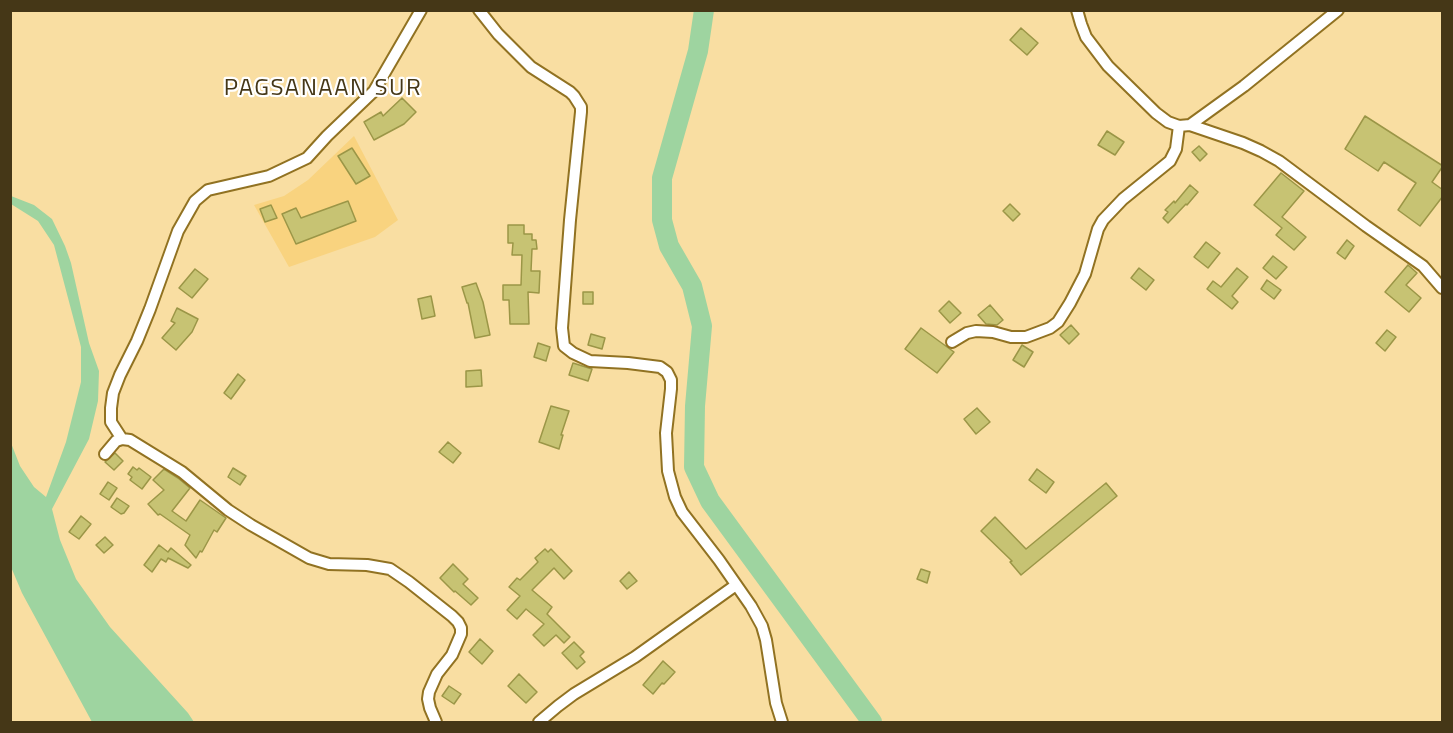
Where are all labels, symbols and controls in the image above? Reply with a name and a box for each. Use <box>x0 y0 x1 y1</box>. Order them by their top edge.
district label: PAGSANAAN SUR <box>224 75 422 103</box>

